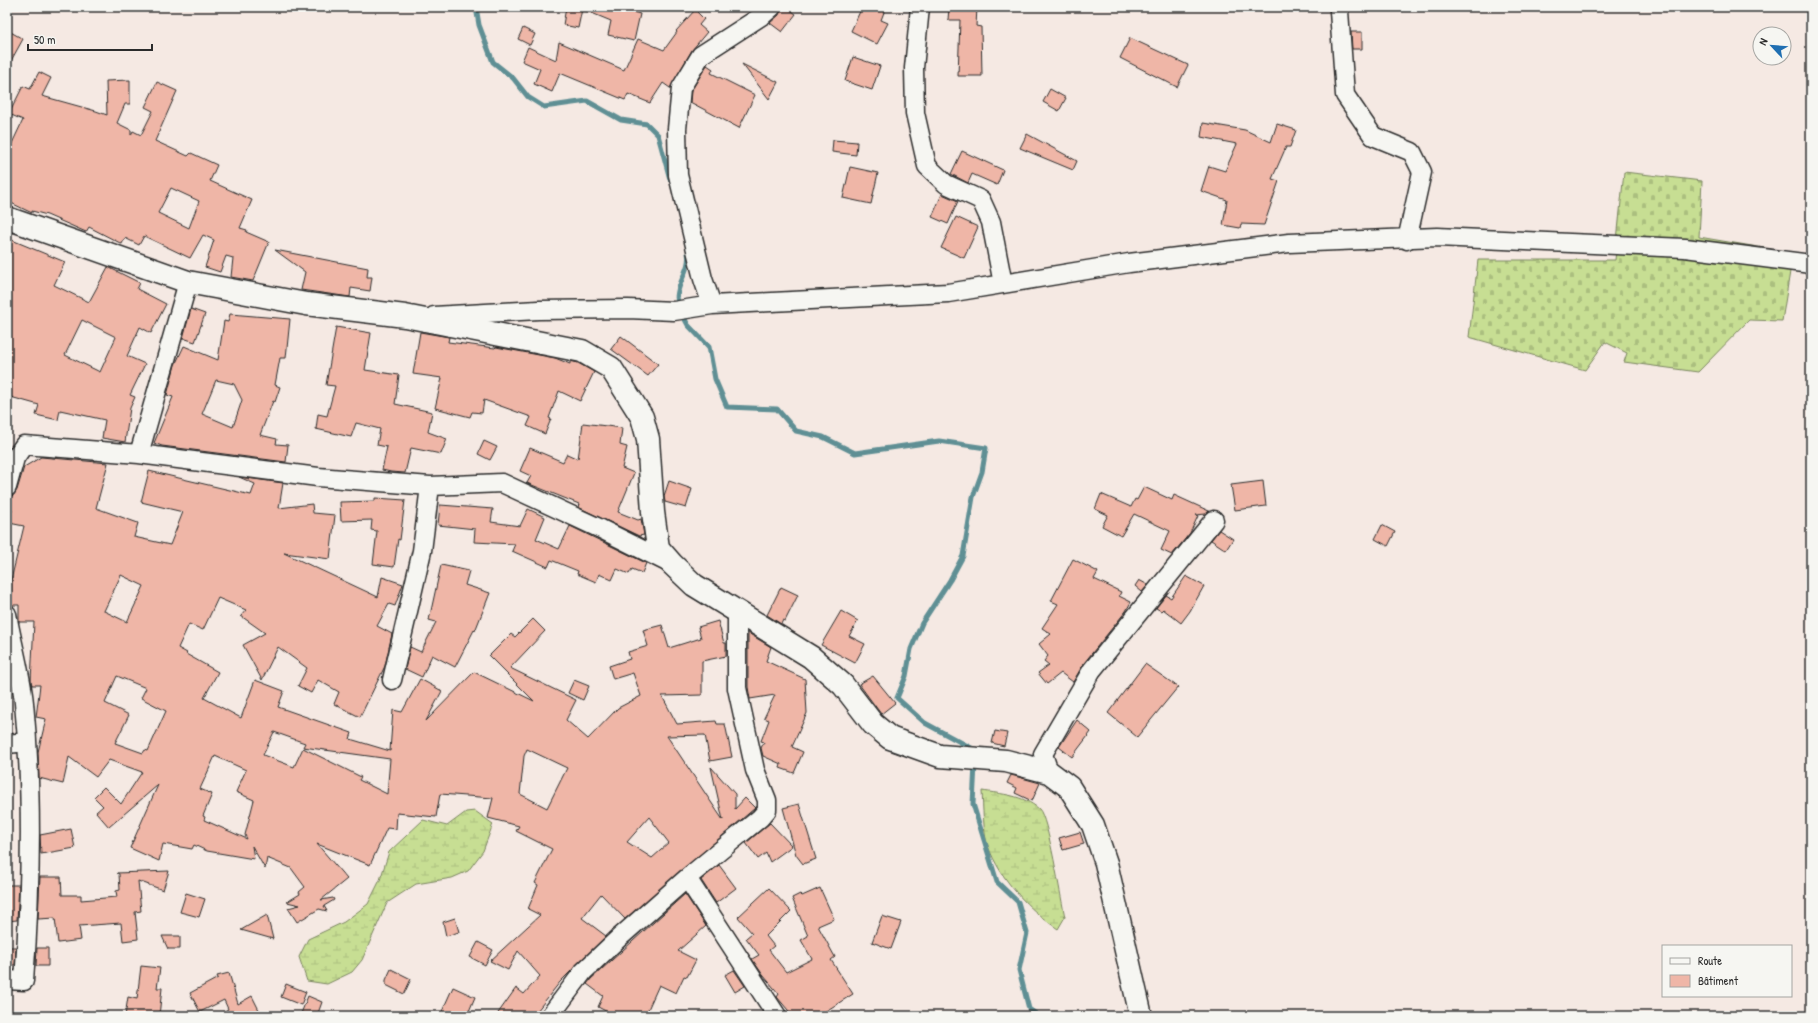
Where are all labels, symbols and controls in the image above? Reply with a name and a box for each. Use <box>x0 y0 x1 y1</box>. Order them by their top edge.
scale bar <box>28 26 152 52</box>
north arrow <box>1752 26 1792 66</box>
text: 50 m <box>34 31 55 48</box>
text: N <box>1755 36 1771 47</box>
legend <box>1662 945 1792 997</box>
text: Route <box>1698 952 1722 969</box>
text: Bâtiment <box>1698 972 1739 989</box>

